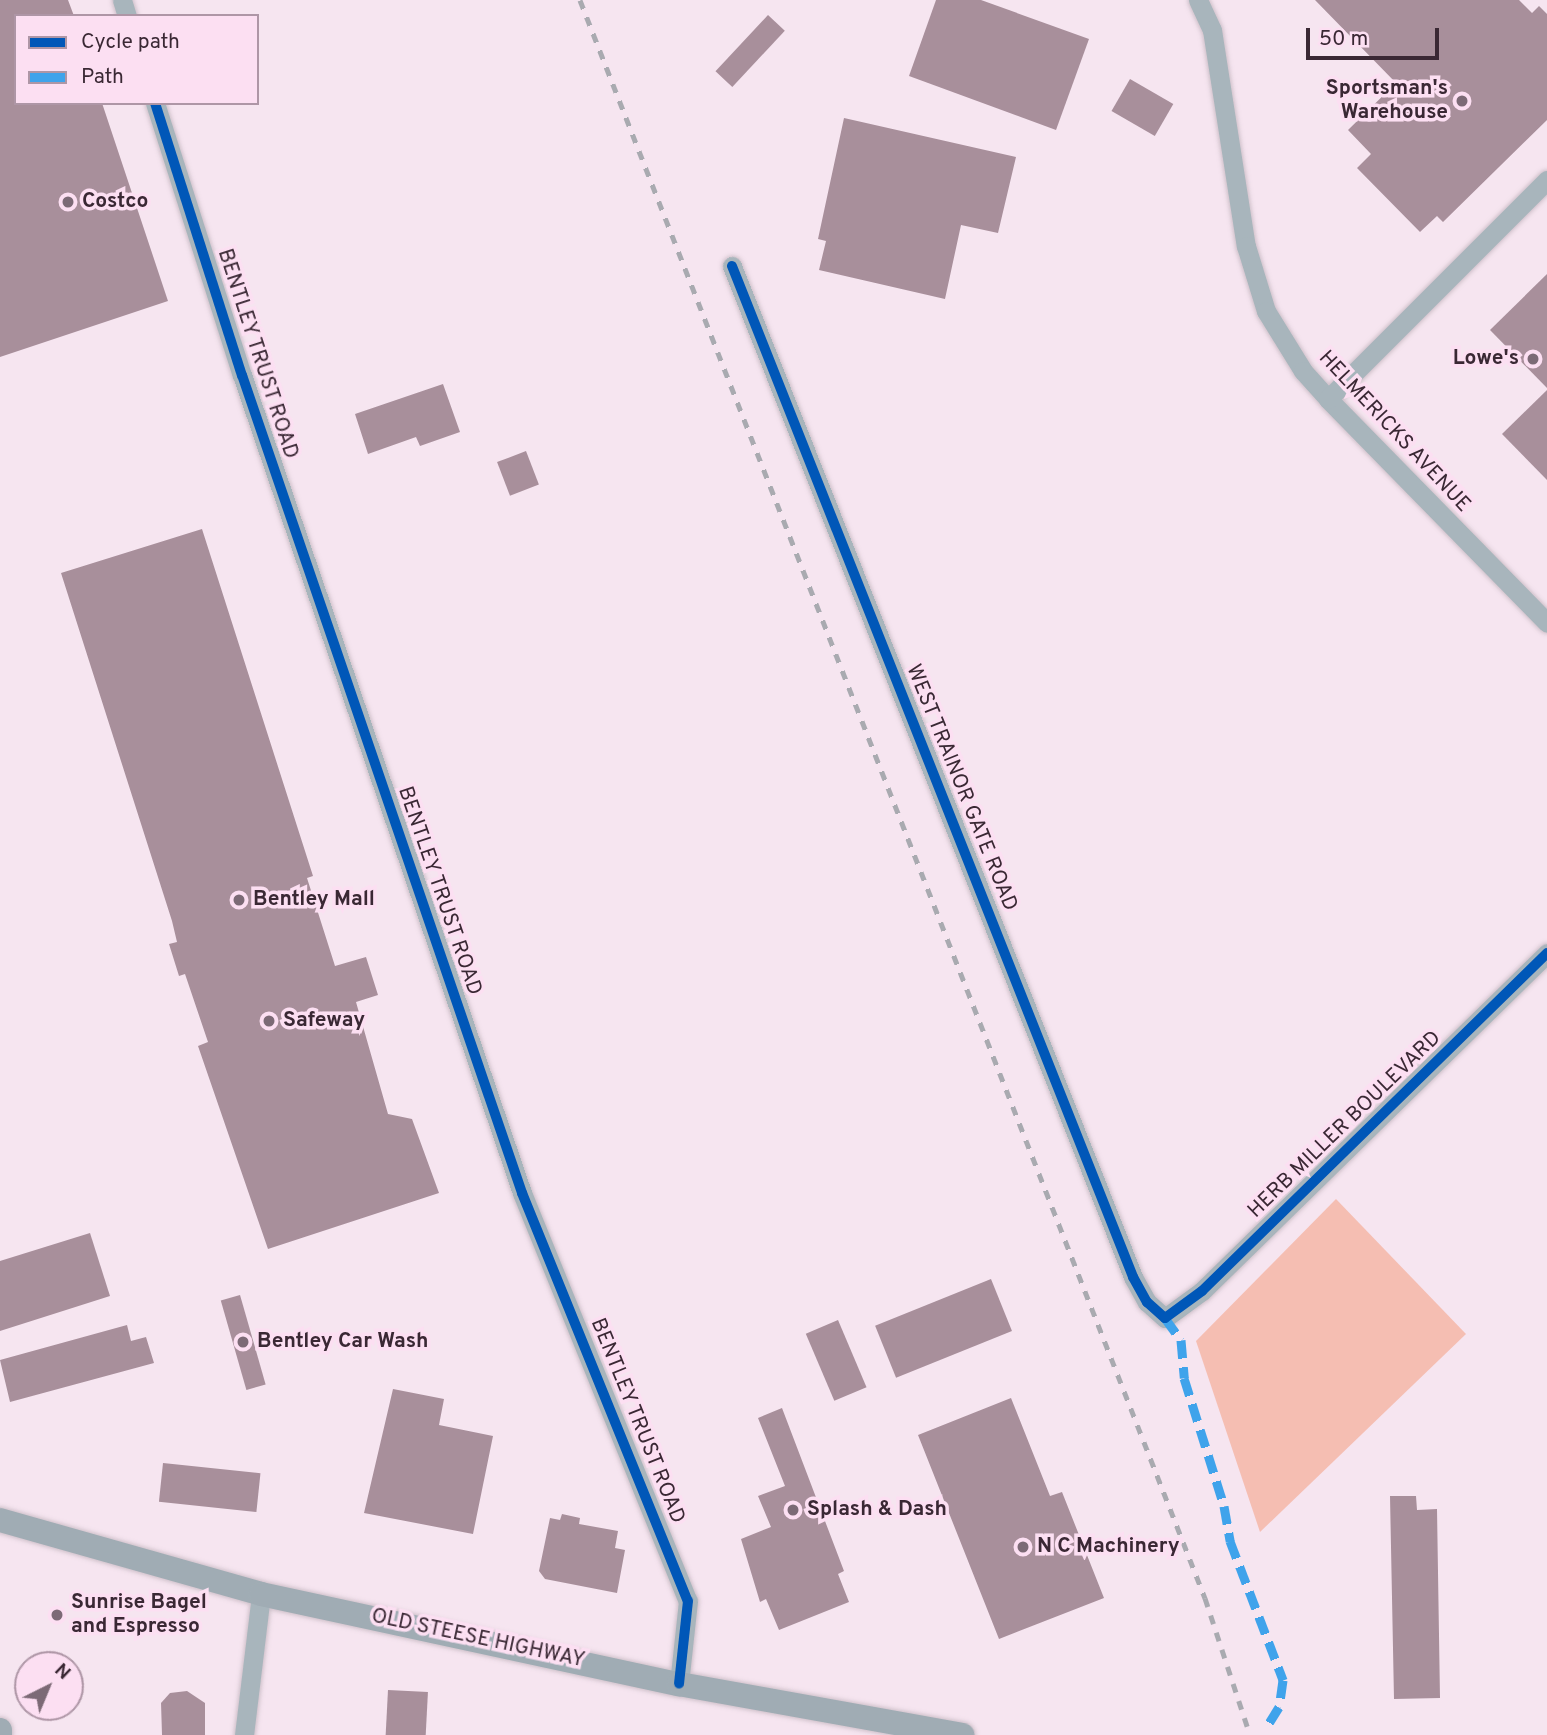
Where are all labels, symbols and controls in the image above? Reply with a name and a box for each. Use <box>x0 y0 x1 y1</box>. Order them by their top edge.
legend <box>14 14 259 105</box>
scale bar <box>1309 14 1442 58</box>
text: 50 m <box>1319 26 1368 53</box>
text: Cycle path <box>81 29 180 56</box>
text: Path <box>81 64 124 91</box>
place label: Sportsman's Warehouse <box>1326 76 1448 126</box>
marker: Sportsman's Warehouse <box>1454 93 1470 109</box>
place label: Costco <box>82 189 148 215</box>
marker: Costco <box>60 194 76 210</box>
street label: BENTLEY TRUST ROAD <box>211 245 303 463</box>
street label: HELMERICKS AVENUE <box>1312 346 1476 518</box>
place label: Lowe's <box>1453 346 1519 372</box>
marker: Lowe's <box>1525 351 1541 367</box>
street label: WEST TRAINOR GATE ROAD <box>900 660 1022 916</box>
street label: BENTLEY TRUST ROAD <box>391 782 487 1000</box>
place label: Bentley Mall <box>253 887 375 913</box>
marker: Bentley Mall <box>231 892 247 908</box>
place label: Safeway <box>283 1008 365 1034</box>
marker: Safeway <box>261 1013 277 1029</box>
street label: HERB MILLER BOULEVARD <box>1243 1026 1447 1224</box>
street label: BENTLEY TRUST ROAD <box>584 1313 690 1529</box>
place label: Bentley Car Wash <box>257 1329 429 1355</box>
marker: Bentley Car Wash <box>235 1334 251 1350</box>
place label: Splash & Dash <box>807 1497 947 1523</box>
marker: Splash & Dash <box>785 1502 801 1518</box>
place label: N C Machinery <box>1037 1534 1180 1560</box>
marker: N C Machinery <box>1015 1539 1031 1555</box>
place label: Sunrise Bagel and Espresso <box>71 1590 207 1640</box>
street label: OLD STEESE HIGHWAY <box>369 1604 587 1674</box>
marker: Sunrise Bagel and Espresso <box>49 1607 65 1623</box>
north arrow <box>14 1651 84 1721</box>
text: N <box>49 1659 75 1686</box>

